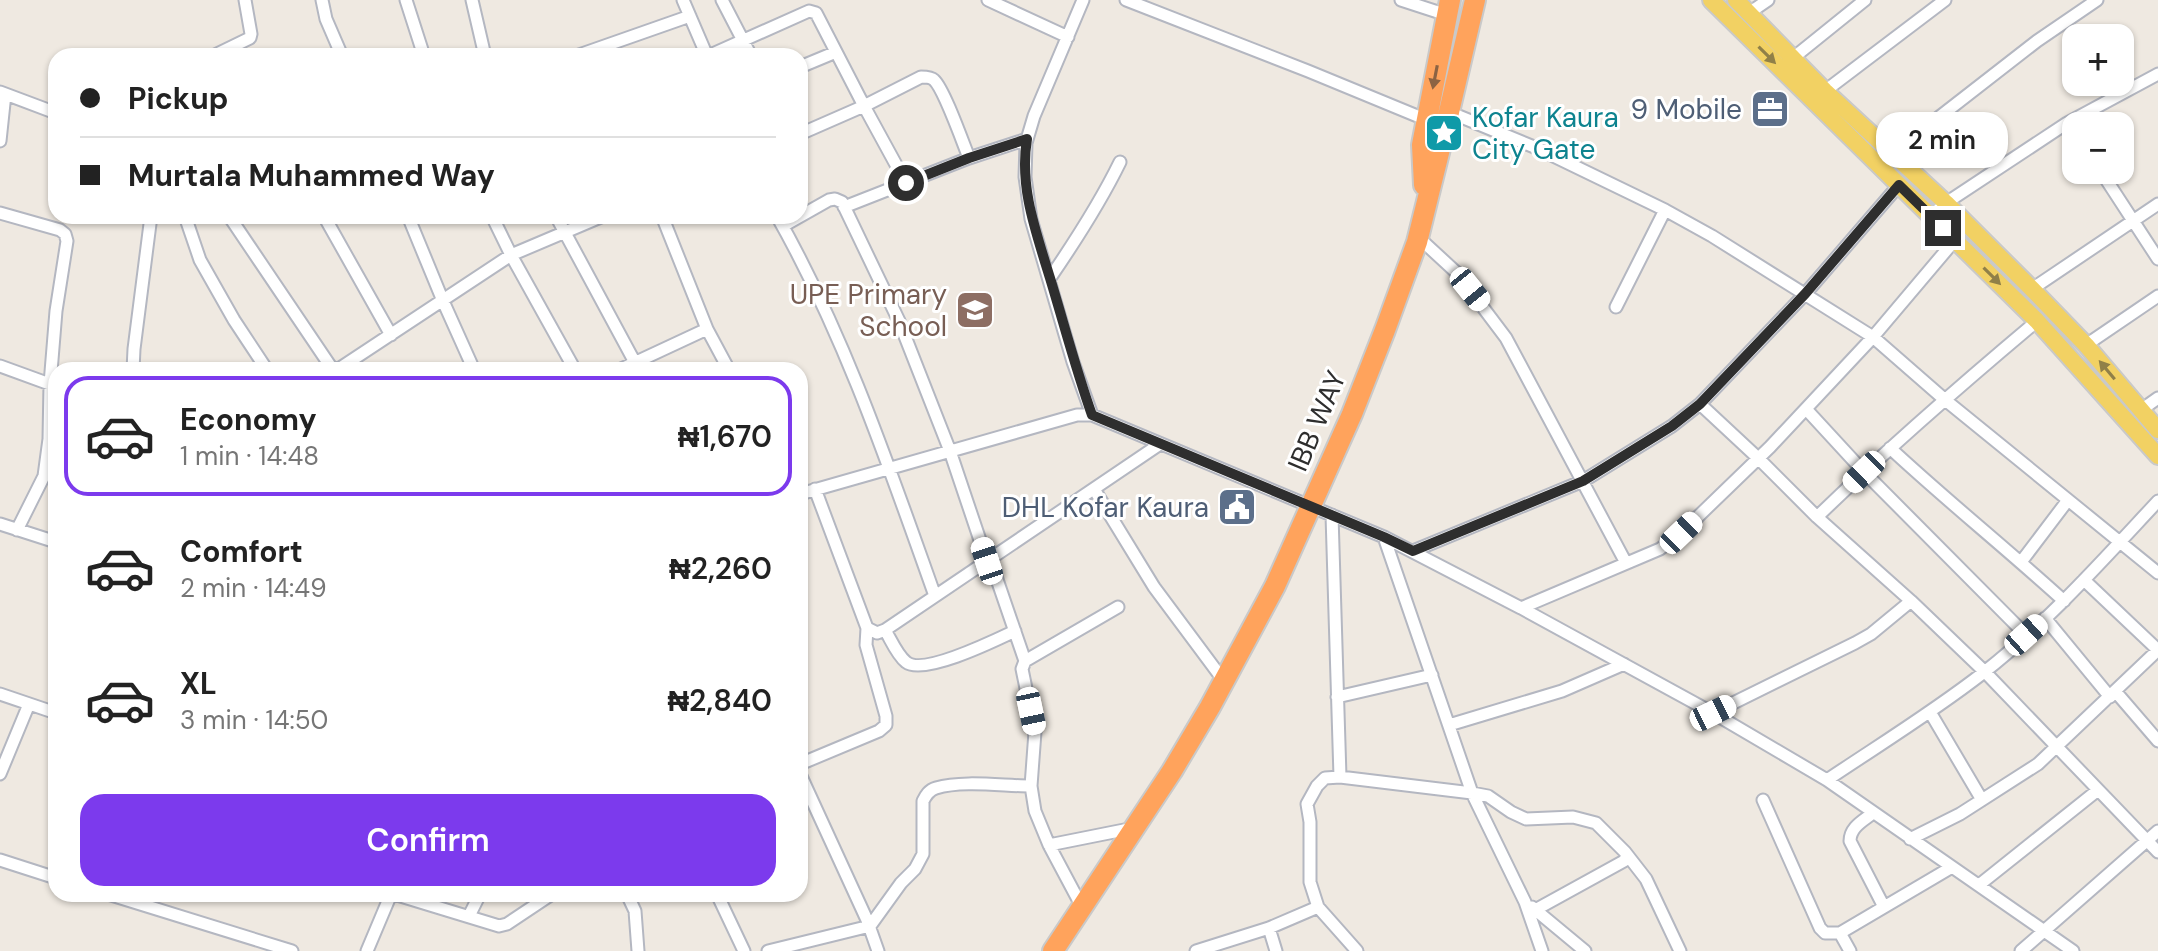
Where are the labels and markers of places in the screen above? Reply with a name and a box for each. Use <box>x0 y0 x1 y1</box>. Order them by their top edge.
office icon: 9 Mobile <box>1749 88 1791 130</box>
place label: 9 Mobile <box>1630 91 1742 128</box>
place label: Kofar Kaura City Gate <box>1472 99 1619 168</box>
place icon: Kofar Kaura City Gate <box>1423 112 1465 154</box>
place label: UPE Primary School <box>790 276 947 345</box>
school or university icon: UPE Primary School <box>954 289 996 331</box>
public building icon: DHL Kofar Kaura <box>1216 486 1258 528</box>
place label: DHL Kofar Kaura <box>1002 489 1209 526</box>

